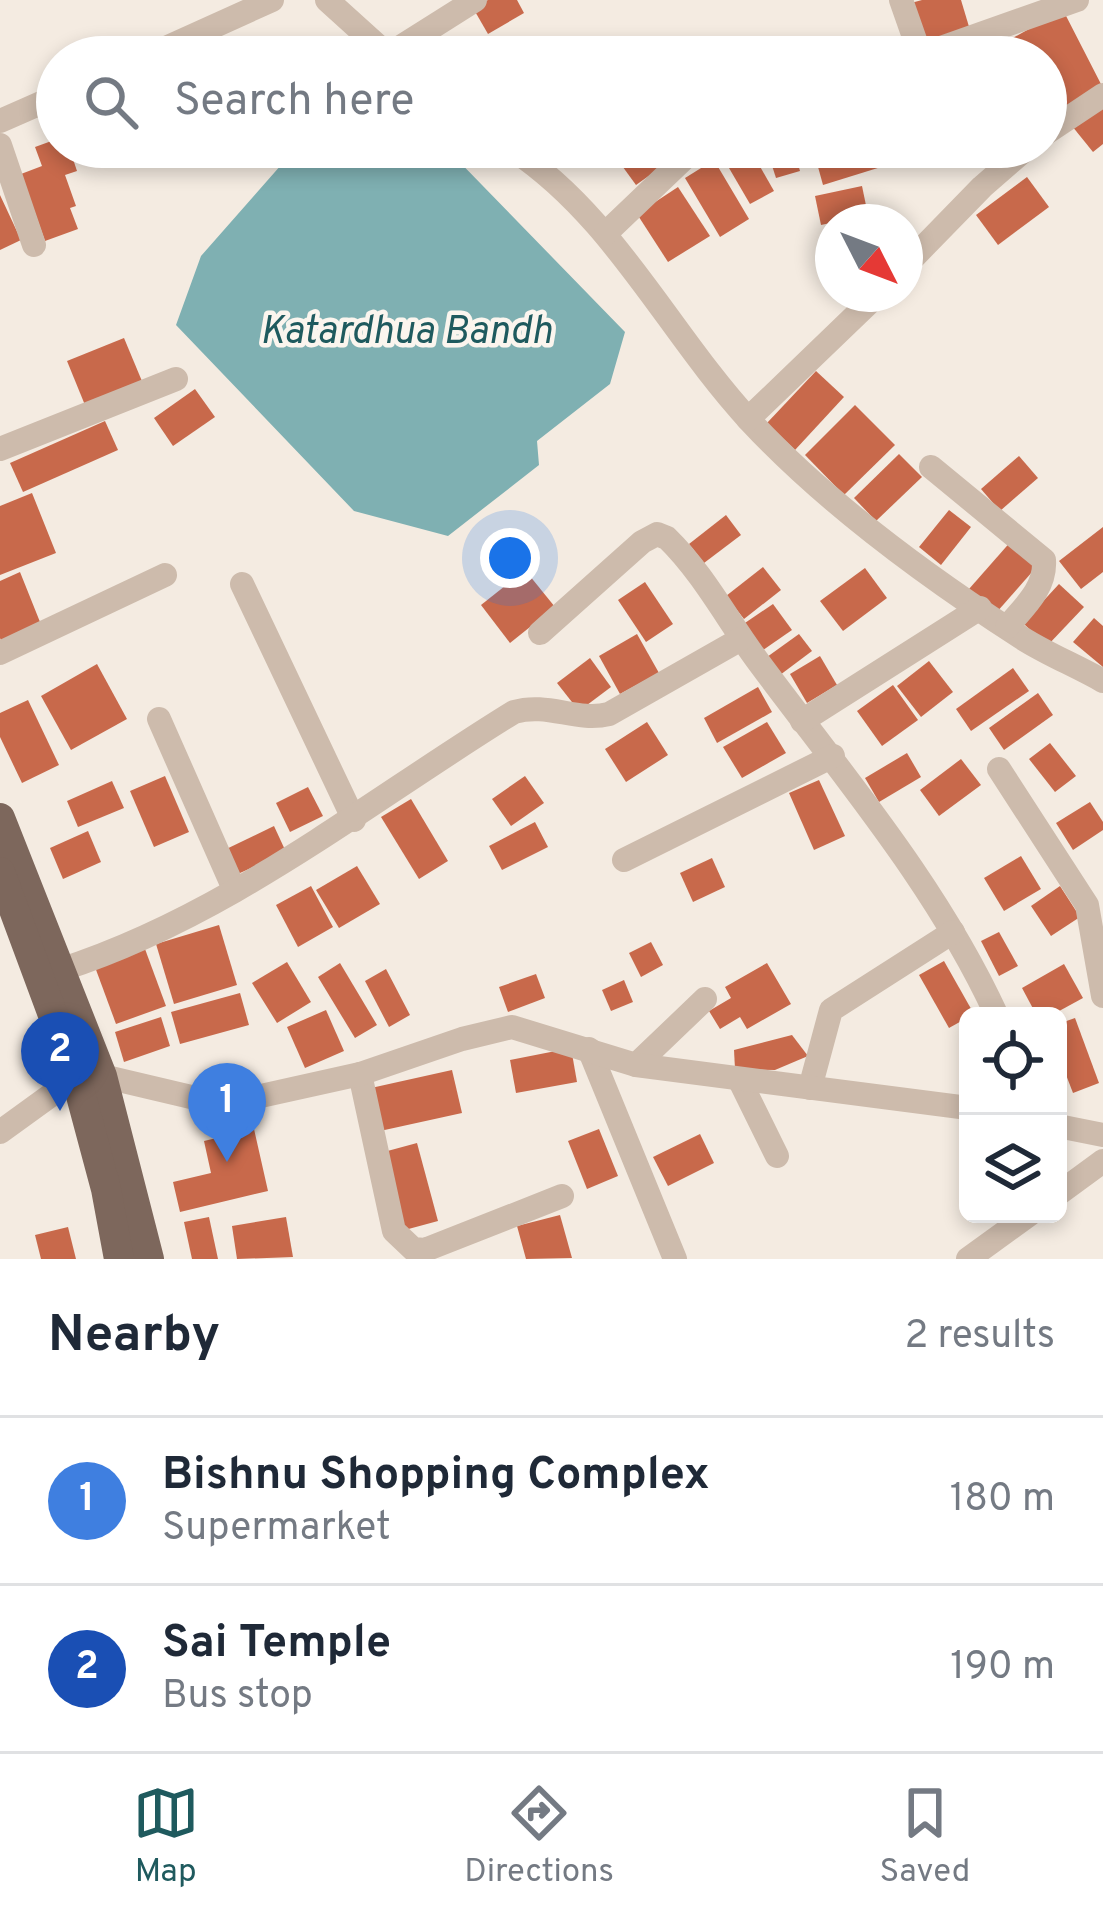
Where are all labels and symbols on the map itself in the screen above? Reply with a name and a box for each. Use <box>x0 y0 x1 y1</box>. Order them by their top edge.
north arrow <box>815 204 923 312</box>
water label: Katardhua Bandh <box>260 309 552 358</box>
your location <box>480 528 540 588</box>
pin: 2 <box>21 1012 99 1111</box>
pin: 1 <box>188 1063 266 1162</box>

